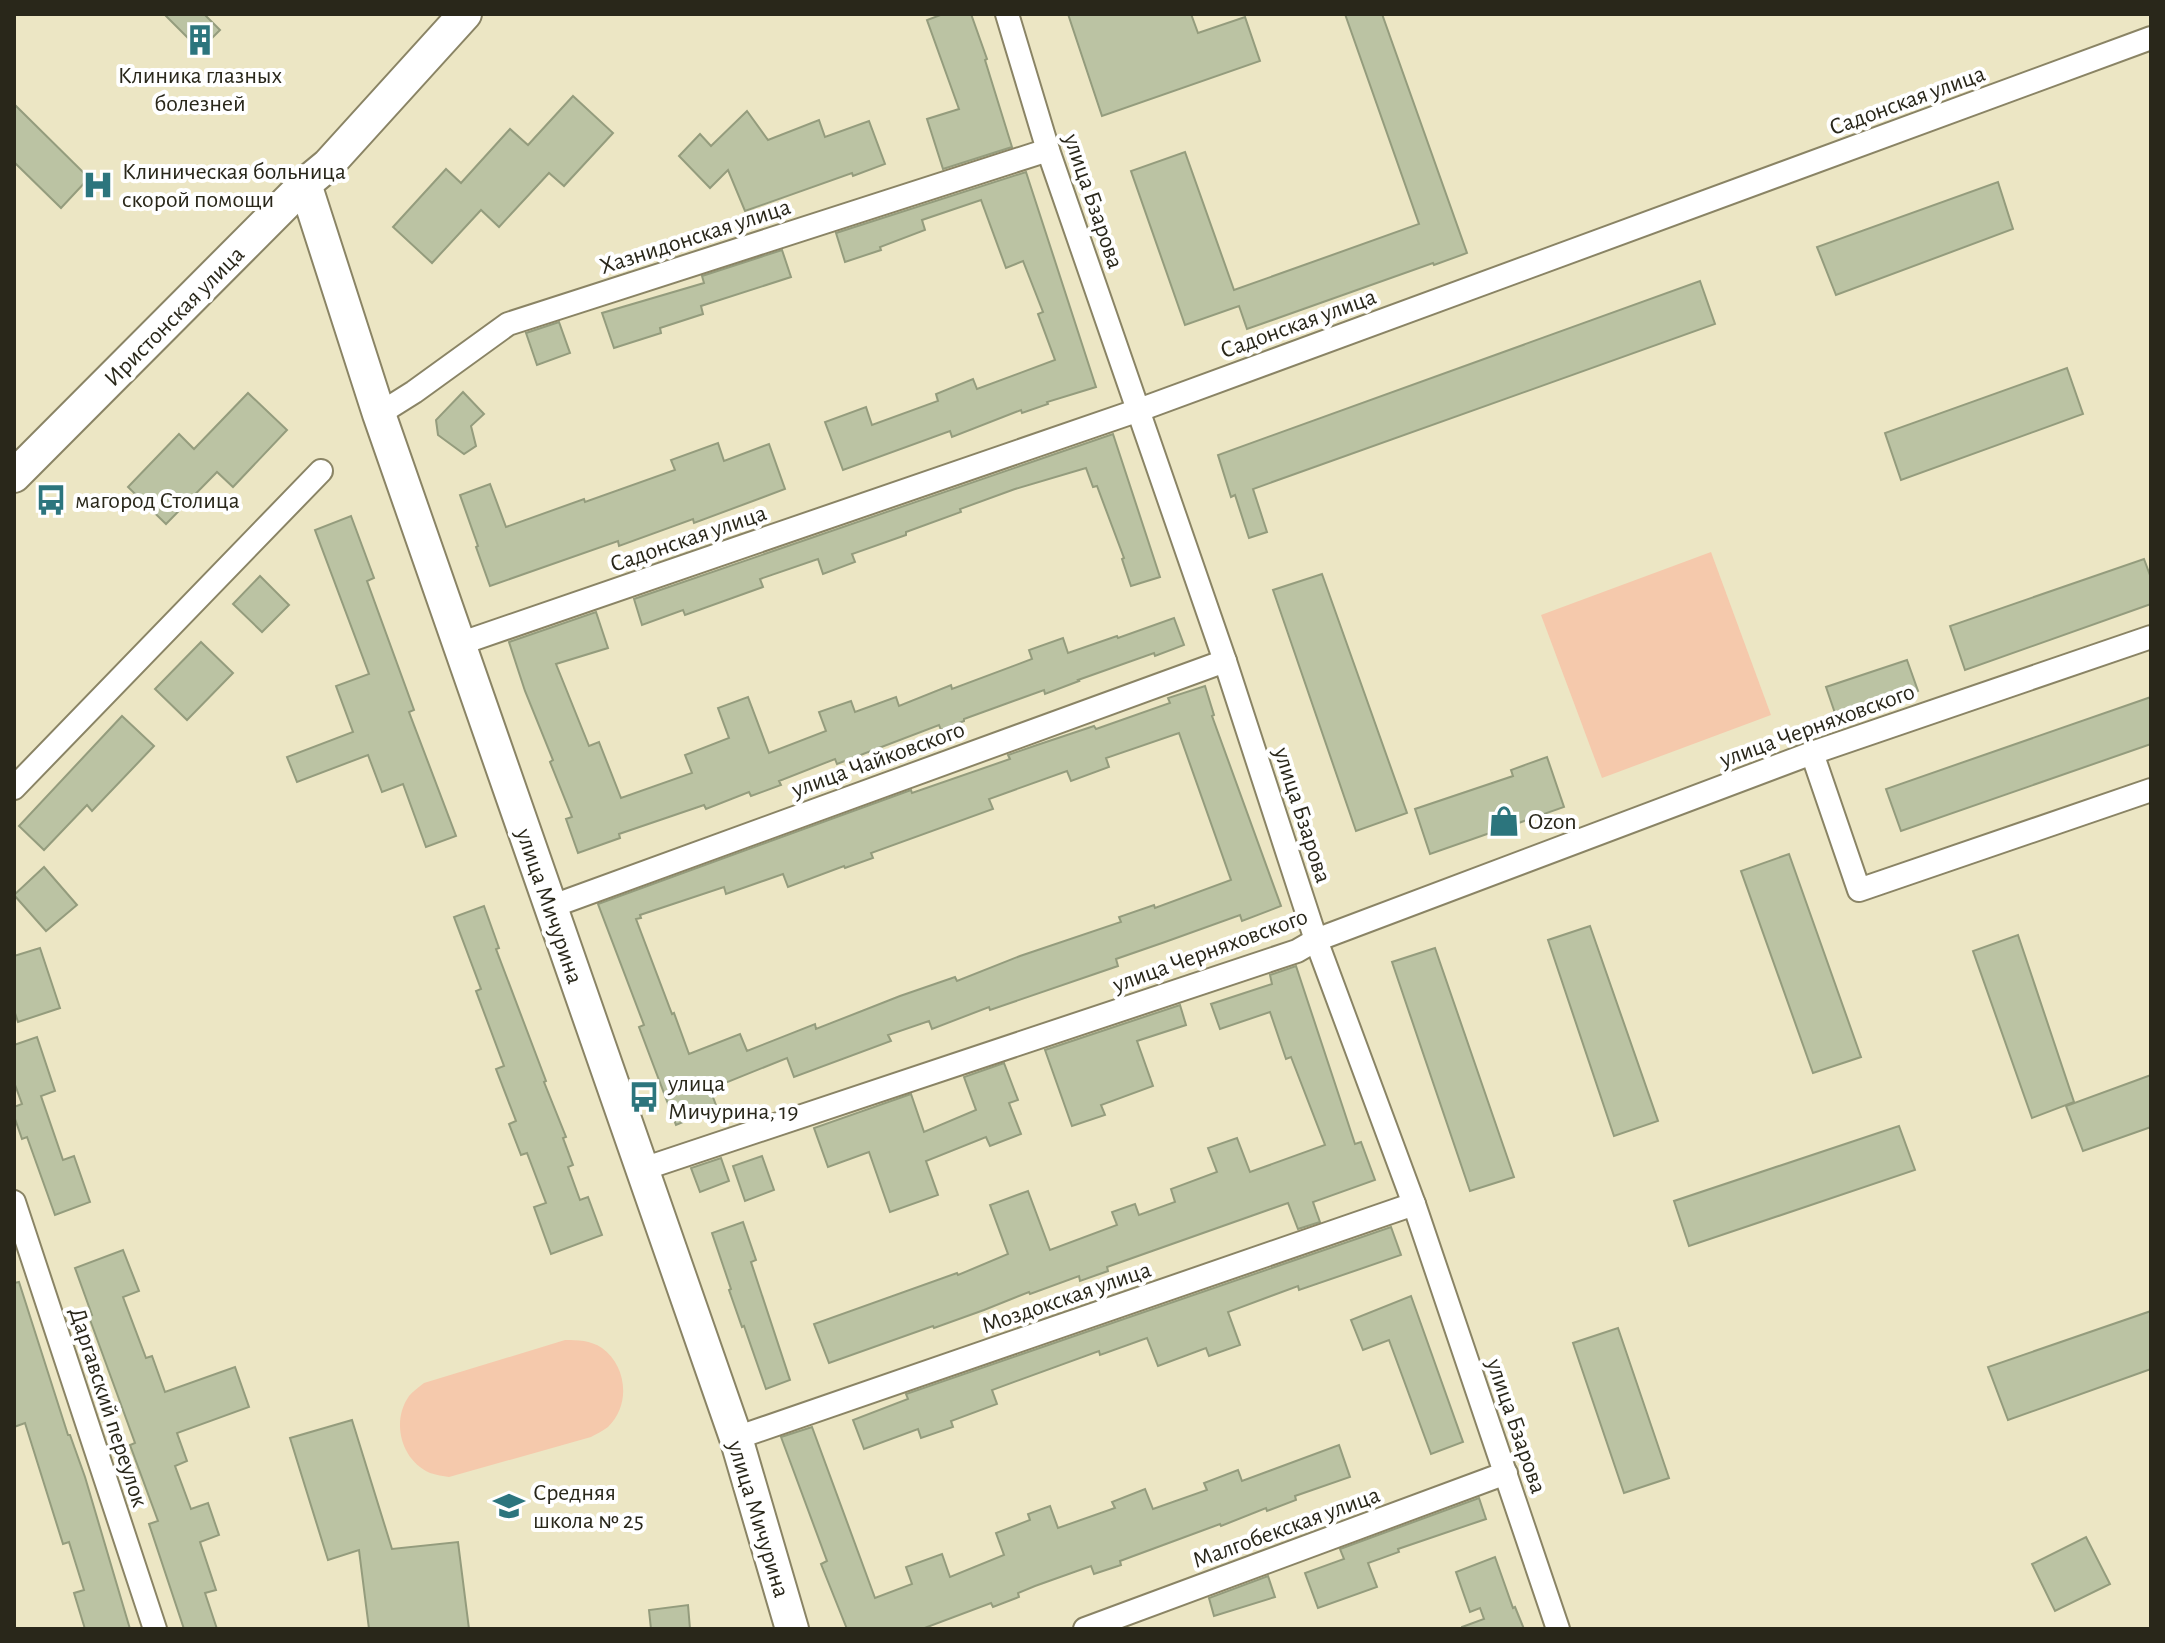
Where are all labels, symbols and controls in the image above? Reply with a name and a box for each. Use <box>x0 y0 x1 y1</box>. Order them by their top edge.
building icon: Клиника глазных болезней <box>183 23 217 57</box>
street label: Садонская улица <box>1826 62 1988 140</box>
place label: Клиника глазных болезней <box>118 64 283 116</box>
street label: улица Бзарова <box>1058 130 1127 272</box>
place label: Клиническая больница скорой помощи <box>122 160 346 212</box>
hospital icon: Клиническая больница скорой помощи <box>81 168 115 202</box>
street label: Хазнидонская улица <box>597 195 794 279</box>
street label: Иристонская улица <box>100 242 249 391</box>
street label: Садонская улица <box>1217 285 1379 363</box>
bus stop icon: магород Столица <box>34 483 68 517</box>
place label: магород Столица <box>75 489 240 513</box>
street label: Садонская улица <box>607 501 770 577</box>
street label: улица Черняховского <box>1716 680 1918 773</box>
street label: улица Чайковского <box>788 718 968 803</box>
street label: улица Бзарова <box>1269 744 1335 886</box>
shop icon: Ozon <box>1487 804 1521 838</box>
place label: Ozon <box>1528 810 1577 834</box>
street label: улица Мичурина <box>511 825 587 987</box>
street label: улица Черняховского <box>1109 905 1311 998</box>
place label: улица Мичурина, 19 <box>667 1072 798 1124</box>
bus stop icon: улица Мичурина, 19 <box>627 1080 661 1114</box>
street label: Моздокская улица <box>979 1258 1154 1338</box>
street label: Даргавский переулок <box>64 1305 152 1510</box>
street label: улица Бзарова <box>1481 1355 1550 1497</box>
street label: улица Мичурина <box>723 1437 793 1601</box>
place label: Средняя школа № 25 <box>533 1481 644 1533</box>
street label: Малгобекская улица <box>1189 1483 1383 1573</box>
school or university icon: Средняя школа № 25 <box>492 1489 526 1523</box>

